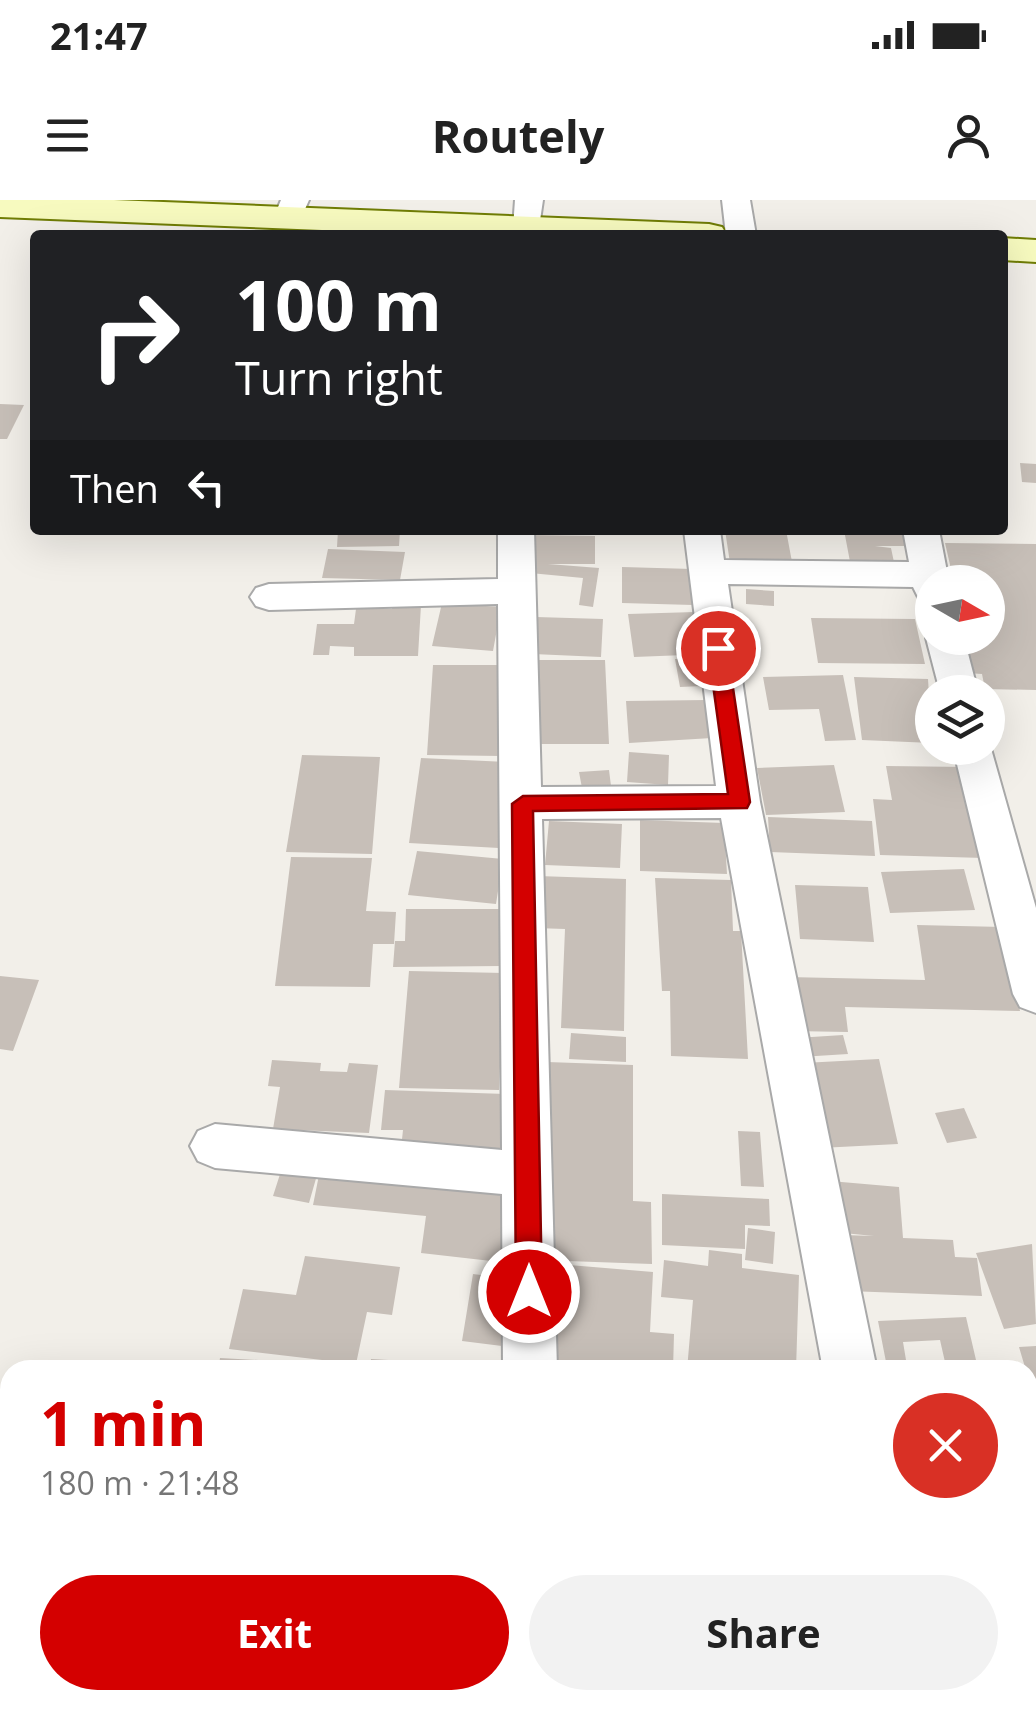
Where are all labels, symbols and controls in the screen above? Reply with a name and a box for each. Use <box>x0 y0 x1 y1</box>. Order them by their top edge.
text: 21:47 <box>50 9 148 61</box>
text: Routely <box>432 105 604 166</box>
icon: menu <box>40 108 95 163</box>
icon: person <box>941 108 996 163</box>
text: 100 m <box>235 256 442 352</box>
icon: right <box>70 270 200 400</box>
text: Turn right <box>235 347 443 408</box>
icon: left <box>179 460 234 515</box>
text: Then <box>70 462 159 514</box>
north arrow <box>915 565 1005 655</box>
map controls <box>915 565 1005 765</box>
pin <box>676 606 761 691</box>
icon: arrive <box>691 621 746 676</box>
button: layers <box>915 675 1005 765</box>
position arrow <box>477 1240 581 1344</box>
text: 1 min <box>40 1382 207 1464</box>
button: close <box>893 1393 998 1498</box>
text: 180 m · 21:48 <box>40 1461 239 1504</box>
button: Exit <box>40 1575 509 1690</box>
button: Share <box>529 1575 998 1690</box>

